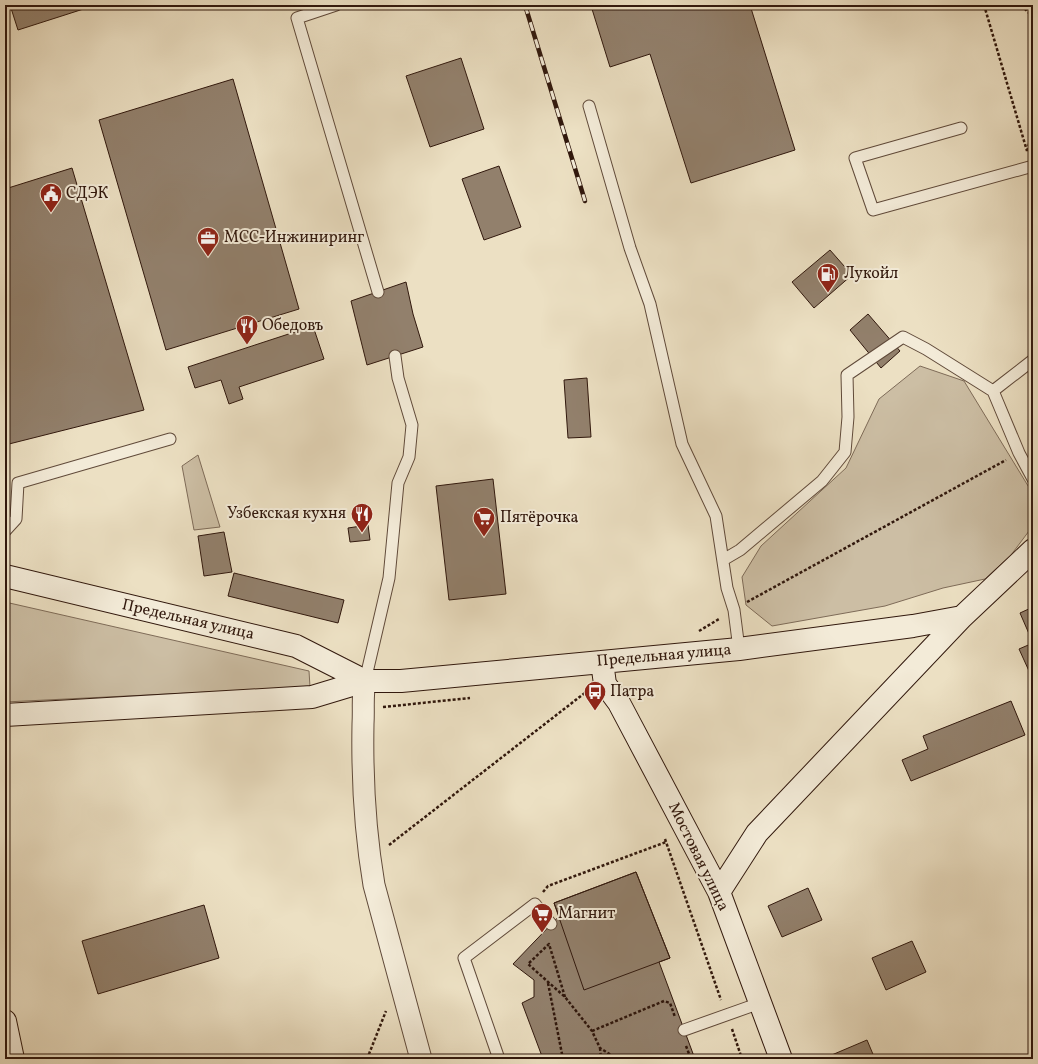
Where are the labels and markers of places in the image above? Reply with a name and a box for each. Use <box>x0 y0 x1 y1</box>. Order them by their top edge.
public building icon: СДЭК <box>38 181 64 214</box>
place label: СДЭК <box>66 183 109 205</box>
office icon: МСС-Инжиниринг <box>195 225 221 258</box>
place label: МСС-Инжиниринг <box>224 227 364 249</box>
fuel station icon: Лукойл <box>815 261 841 294</box>
place label: Лукойл <box>844 263 899 285</box>
restaurant icon: Обедовъ <box>234 313 260 346</box>
place label: Обедовъ <box>262 315 323 337</box>
restaurant icon: Узбекская кухня <box>349 501 375 534</box>
place label: Узбекская кухня <box>227 503 346 525</box>
supermarket icon: Пятёрочка <box>471 505 497 538</box>
place label: Пятёрочка <box>500 507 579 529</box>
bus stop icon: Патра <box>582 679 608 712</box>
place label: Патра <box>610 681 654 703</box>
supermarket icon: Магнит <box>529 901 555 934</box>
place label: Магнит <box>558 903 615 925</box>

